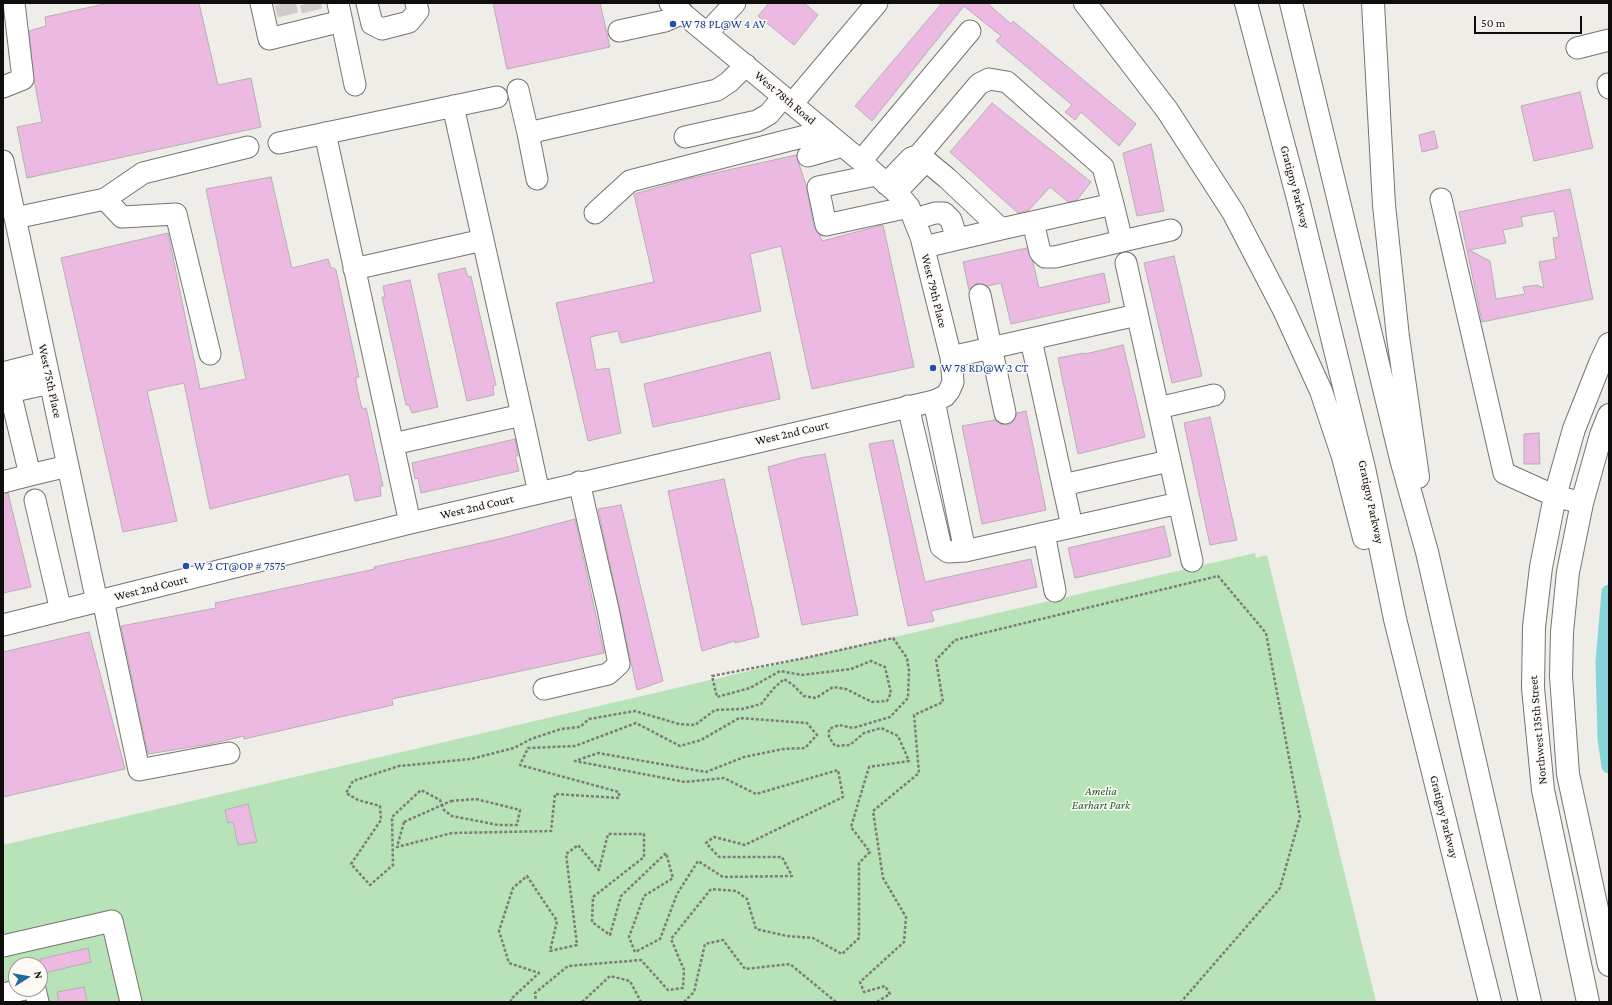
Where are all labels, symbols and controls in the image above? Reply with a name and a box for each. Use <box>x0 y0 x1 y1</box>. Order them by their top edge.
scale bar <box>1476 8 1584 34</box>
text: 50 m <box>1481 16 1505 30</box>
place label: W 78 PL@W 4 AV <box>681 17 766 31</box>
marker: W 78 PL@W 4 AV <box>668 19 678 29</box>
street label: West 78th Road <box>751 68 819 128</box>
street label: Gratigny Parkway <box>1277 144 1313 230</box>
street label: West 79th Place <box>918 252 950 330</box>
street label: West 75th Place <box>35 343 65 419</box>
place label: W 78 RD@W 2 CT <box>941 361 1028 375</box>
marker: W 78 RD@W 2 CT <box>928 363 938 373</box>
street label: West 2nd Court <box>754 418 830 448</box>
street label: Gratigny Parkway <box>1355 459 1387 545</box>
street label: West 2nd Court <box>439 492 515 522</box>
place label: W 2 CT@OP # 7575 <box>194 559 286 573</box>
marker: W 2 CT@OP # 7575 <box>181 561 191 571</box>
street label: West 2nd Court <box>113 572 189 604</box>
street label: Northwest 135th Street <box>1526 675 1550 785</box>
street label: Gratigny Parkway <box>1427 774 1461 860</box>
park label: Amelia Earhart Park <box>1072 784 1130 812</box>
north arrow <box>8 957 48 997</box>
text: N <box>32 970 45 980</box>

